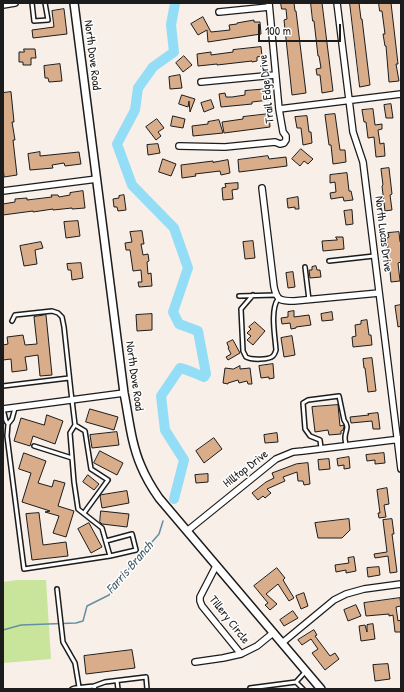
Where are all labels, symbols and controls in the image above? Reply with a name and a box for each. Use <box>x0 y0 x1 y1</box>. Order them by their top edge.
scale bar <box>260 16 343 42</box>
street label: North Dove Road <box>81 19 103 91</box>
text: 100 m <box>265 22 291 39</box>
street label: Trail Edge Drive <box>256 54 278 124</box>
street label: North Lucas Drive <box>371 195 395 273</box>
street label: North Dove Road <box>122 340 146 412</box>
street label: Hilltop Drive <box>221 447 271 491</box>
water label: Farris Branch <box>103 539 157 597</box>
street label: Tillery Circle <box>206 593 252 647</box>

